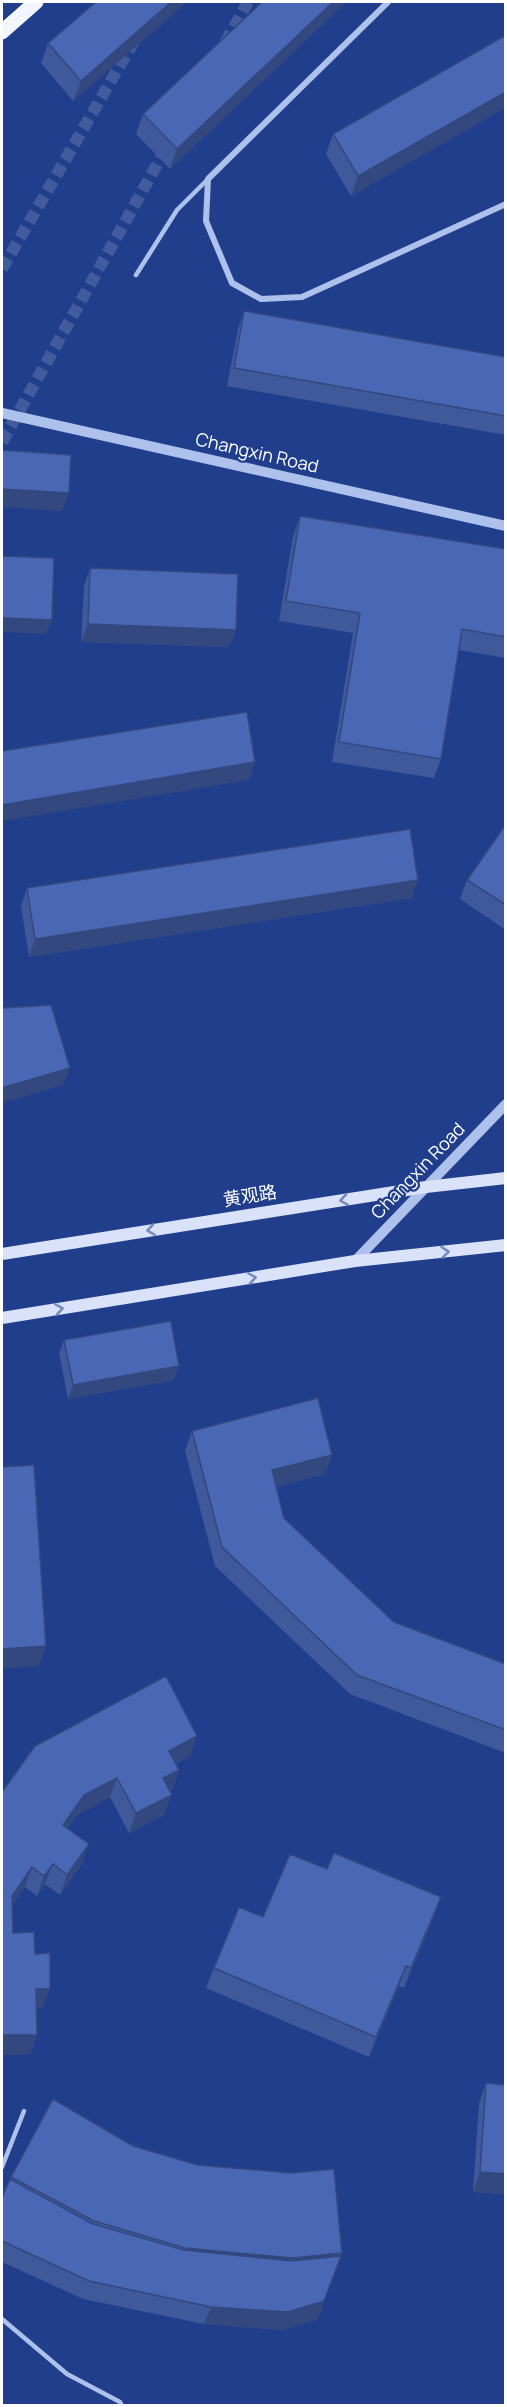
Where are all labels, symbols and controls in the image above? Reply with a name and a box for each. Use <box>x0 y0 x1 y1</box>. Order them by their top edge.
street label: Changxin Road <box>193 426 321 478</box>
street label: Changxin Road <box>365 1117 470 1224</box>
street label: 黄观路 <box>221 1179 278 1211</box>
one-way arrow <box>339 1193 348 1205</box>
one-way arrow <box>146 1223 156 1236</box>
one-way arrow <box>440 1246 449 1258</box>
one-way arrow <box>246 1272 256 1285</box>
one-way arrow <box>54 1303 64 1316</box>

